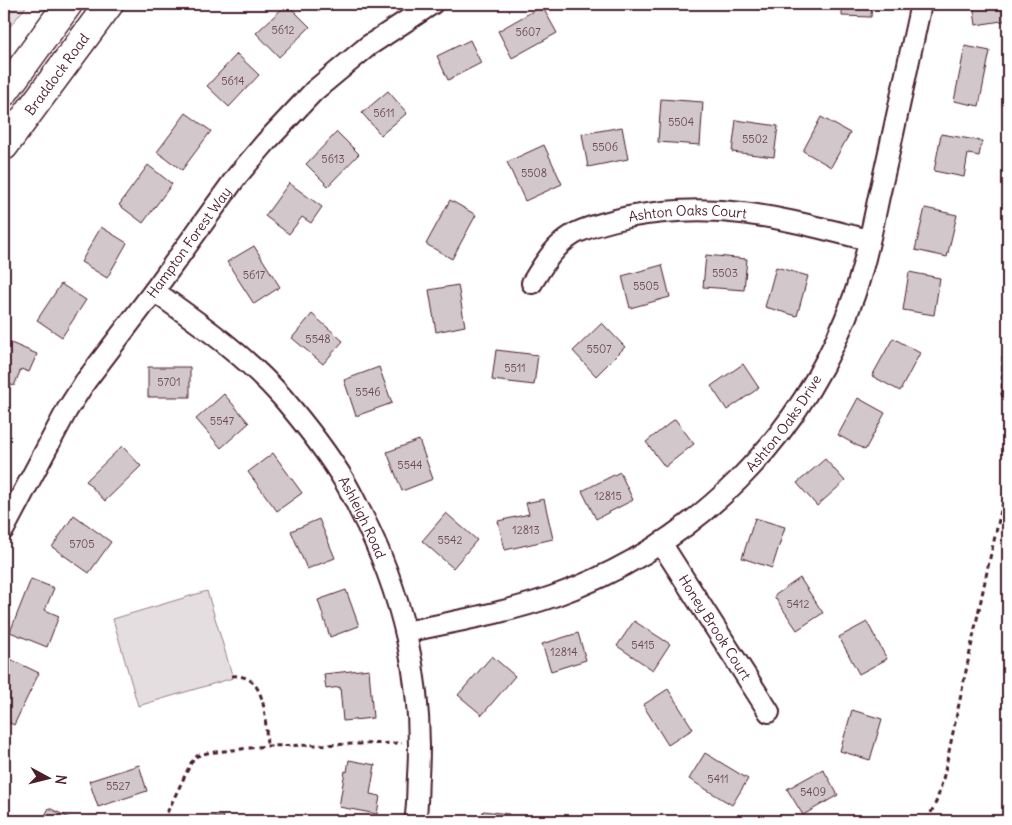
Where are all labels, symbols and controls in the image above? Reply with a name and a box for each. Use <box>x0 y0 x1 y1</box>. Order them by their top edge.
house number: 5612 <box>271 23 295 37</box>
house number: 5607 <box>515 25 541 39</box>
street label: Braddock Road <box>21 30 93 119</box>
house number: 5614 <box>221 74 245 88</box>
house number: 5611 <box>373 106 395 120</box>
house number: 5504 <box>668 115 694 129</box>
house number: 5502 <box>742 132 768 146</box>
house number: 5506 <box>592 140 618 154</box>
house number: 5613 <box>321 152 345 166</box>
house number: 5508 <box>521 166 547 180</box>
street label: Hampton Forest Way <box>143 183 235 302</box>
street label: Ashton Oaks Court <box>627 201 748 226</box>
house number: 5503 <box>712 266 738 280</box>
house number: 5617 <box>243 268 266 282</box>
house number: 5505 <box>633 279 659 293</box>
house number: 5548 <box>305 332 331 346</box>
house number: 5507 <box>586 342 612 356</box>
house number: 5511 <box>504 361 526 375</box>
street label: Ashton Oaks Drive <box>742 371 825 475</box>
house number: 5701 <box>157 375 181 389</box>
house number: 5546 <box>355 385 381 399</box>
house number: 5547 <box>210 414 235 428</box>
house number: 5544 <box>397 458 423 472</box>
street label: Ashleigh Road <box>335 473 390 561</box>
house number: 12815 <box>594 489 622 503</box>
house number: 12813 <box>512 523 540 537</box>
house number: 5542 <box>437 533 463 547</box>
house number: 5705 <box>69 537 95 551</box>
street label: Honey Brook Court <box>675 571 755 684</box>
house number: 5412 <box>787 597 809 611</box>
house number: 5415 <box>631 638 655 652</box>
house number: 12814 <box>550 645 578 659</box>
north arrow <box>22 752 72 802</box>
house number: 5411 <box>707 772 729 786</box>
text: N <box>51 774 70 785</box>
house number: 5527 <box>106 779 131 793</box>
house number: 5409 <box>800 785 826 799</box>

